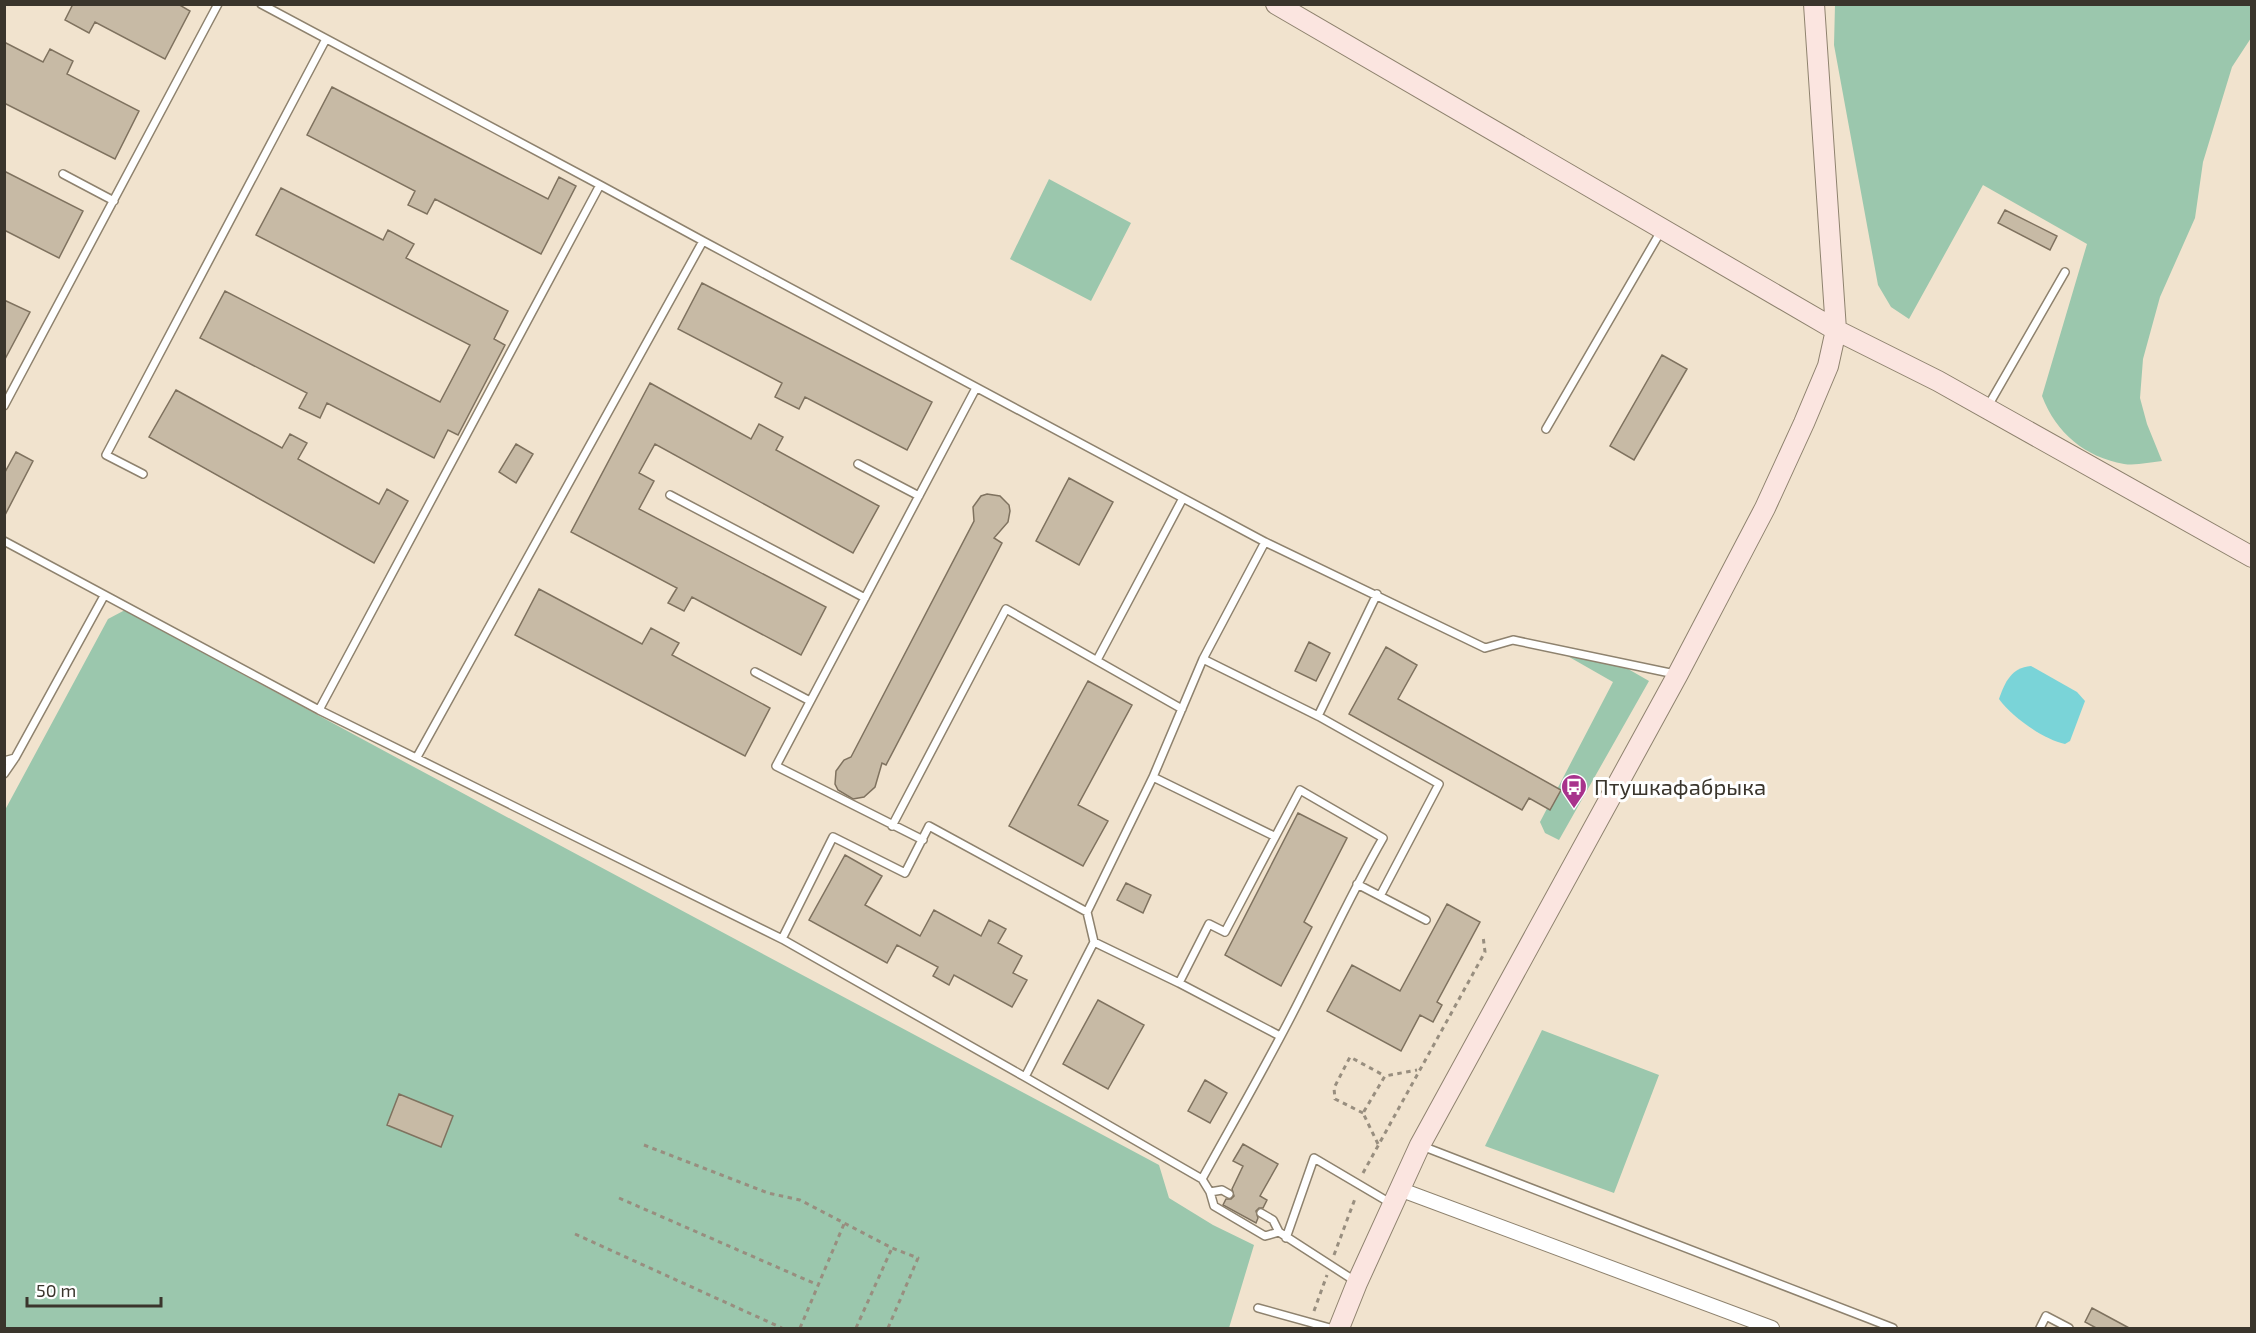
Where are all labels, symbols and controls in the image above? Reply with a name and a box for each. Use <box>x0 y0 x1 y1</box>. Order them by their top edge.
bus stop icon: Птушкафабрыка <box>1559 772 1589 810</box>
place label: Птушкафабрыка <box>1594 773 1766 800</box>
scale bar <box>27 1270 160 1308</box>
text: 50 m <box>36 1279 76 1301</box>

